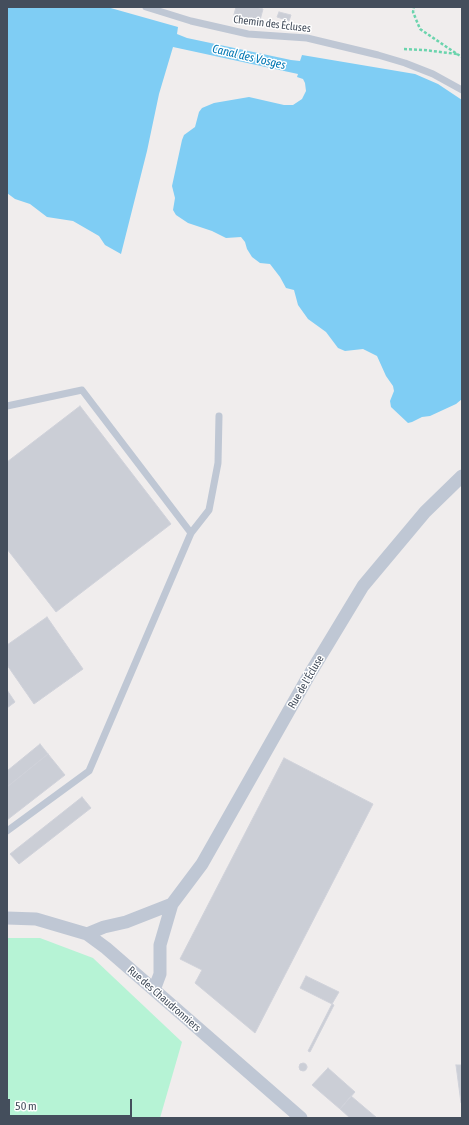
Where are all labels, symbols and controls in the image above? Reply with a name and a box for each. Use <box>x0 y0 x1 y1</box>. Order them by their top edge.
street label: Chemin des Écluses <box>233 13 311 35</box>
water label: Canal des Vosges <box>211 42 287 72</box>
street label: Rue de l'Écluse <box>285 653 327 711</box>
street label: Rue des Chaudronniers <box>125 964 203 1034</box>
scale bar <box>10 1091 134 1117</box>
text: 50 m <box>15 1099 37 1113</box>

